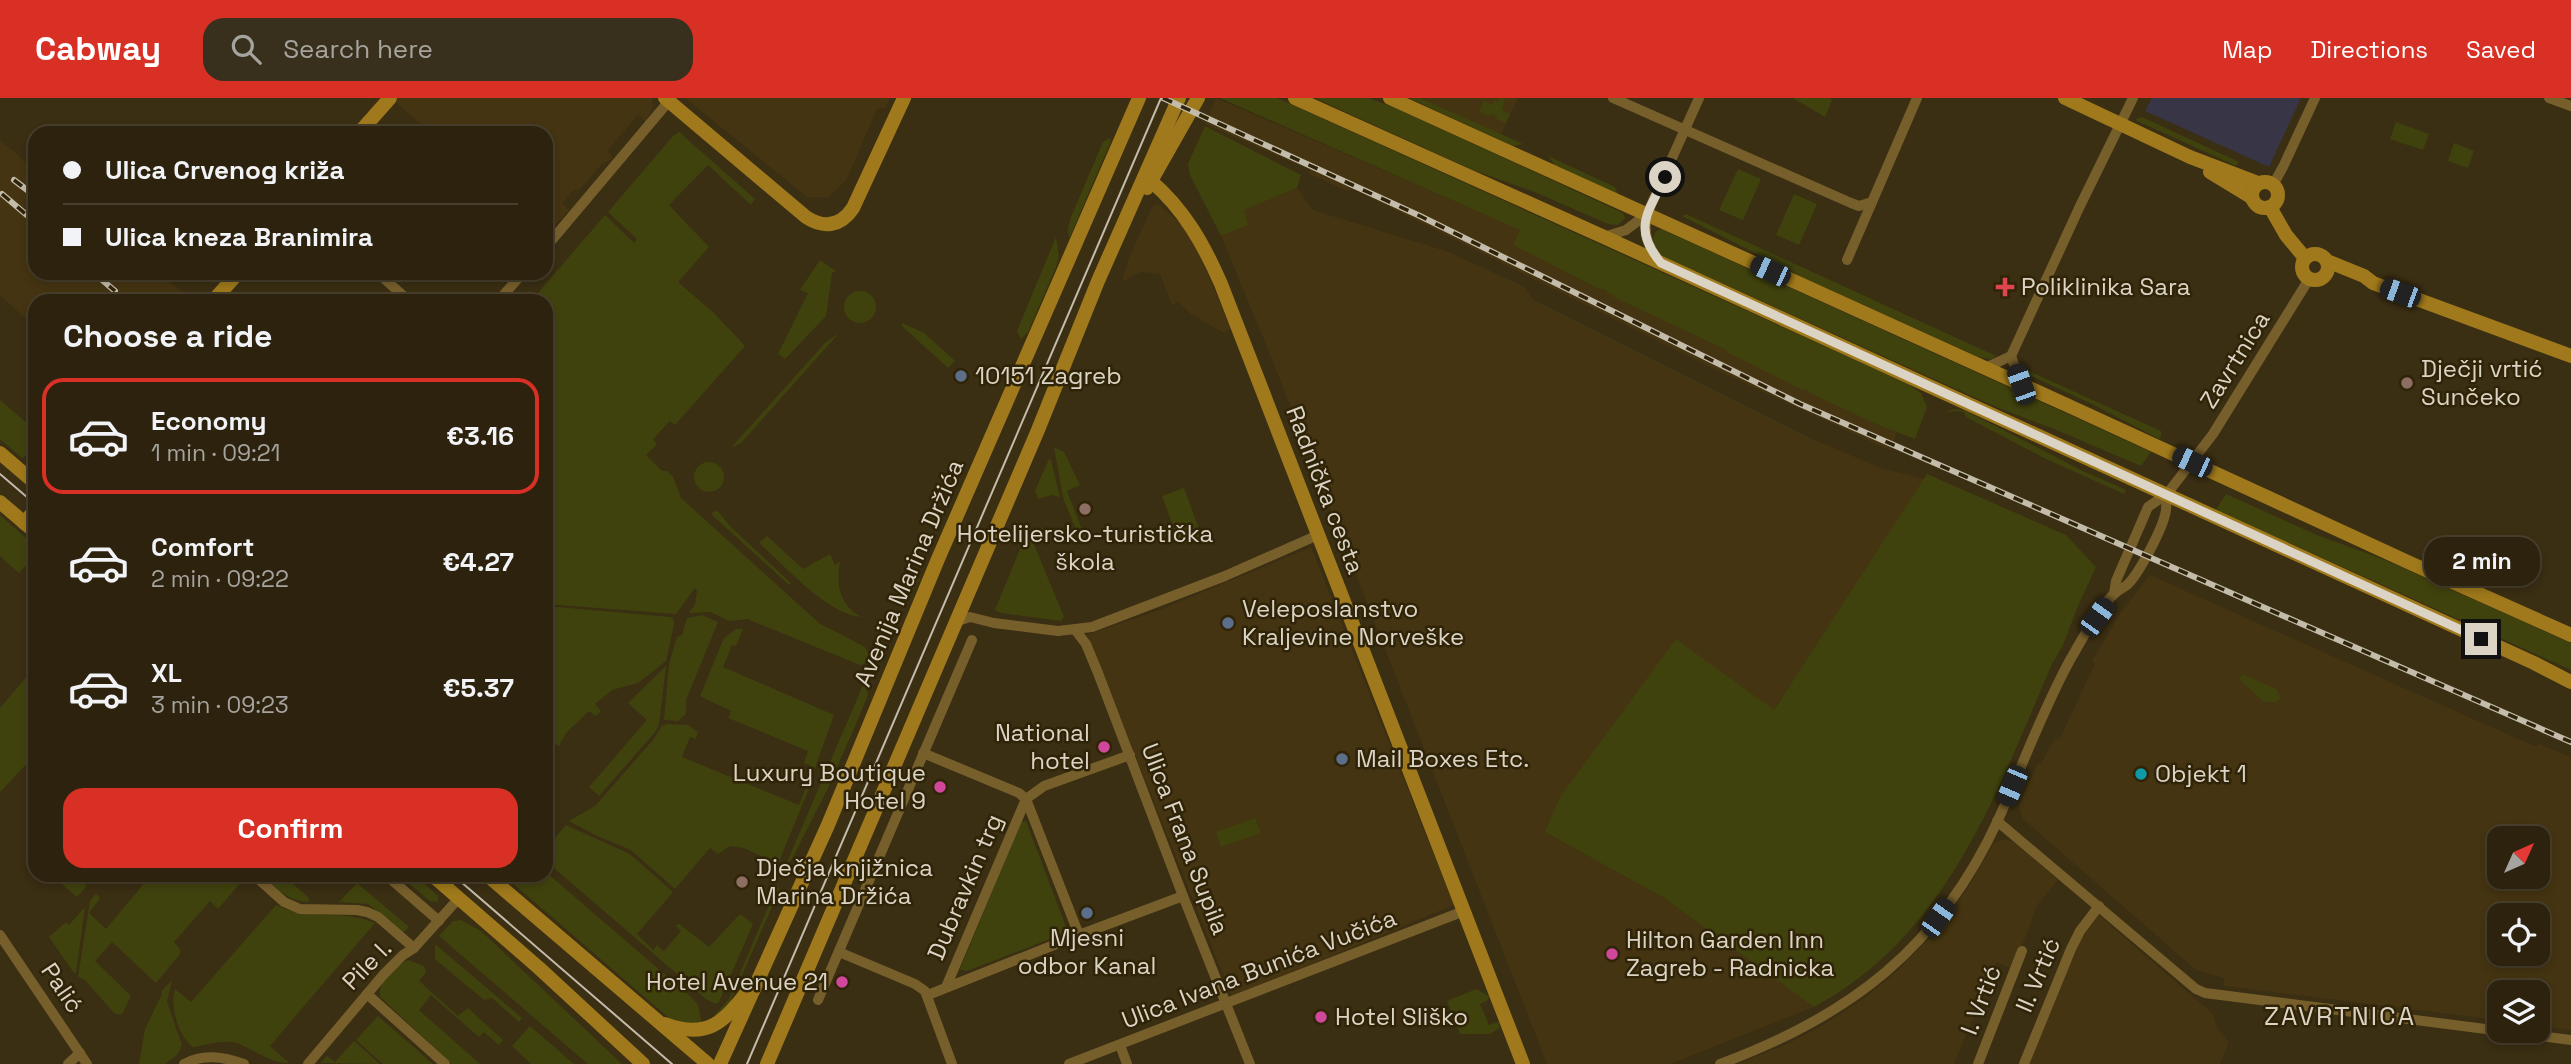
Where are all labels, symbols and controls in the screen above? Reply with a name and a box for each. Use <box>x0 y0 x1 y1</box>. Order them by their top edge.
search box <box>203 18 693 81</box>
text: Cabway <box>35 28 161 70</box>
icon: search <box>227 30 265 68</box>
text: Search here <box>283 32 433 66</box>
text: Map <box>2222 34 2272 65</box>
text: Directions <box>2310 34 2428 65</box>
text: Saved <box>2466 34 2536 65</box>
text: Ulica Crvenog križa <box>105 153 345 187</box>
route start <box>1649 161 1681 193</box>
text: Ulica kneza Branimira <box>105 220 373 254</box>
car <box>1747 253 1794 289</box>
place label: Poliklinika Sara <box>2021 271 2191 302</box>
car <box>2377 276 2424 310</box>
marker: Poliklinika Sara <box>1995 277 2015 297</box>
street label: Zavrtnica <box>2193 305 2277 414</box>
text: Choose a ride <box>63 316 273 356</box>
place label: Dječji vrtić Sunčeko <box>2421 353 2543 412</box>
place label: 10151 Zagreb <box>975 360 1122 391</box>
car <box>2004 361 2039 407</box>
marker: 10151 Zagreb <box>953 368 969 384</box>
marker: Dječji vrtić Sunčeko <box>2399 375 2415 391</box>
street label: Radnička cesta <box>1279 401 1372 578</box>
text: Economy <box>151 404 267 438</box>
icon: car <box>67 405 130 468</box>
text: €3.16 <box>446 419 514 453</box>
text: 1 min · 09:21 <box>151 438 280 468</box>
car <box>2169 444 2216 480</box>
street label: Avenija Marina Držića <box>847 454 970 691</box>
marker: Hotelijersko-turistička škola <box>1077 501 1093 517</box>
place label: Hotelijersko-turistička škola <box>957 518 1213 577</box>
text: Comfort <box>151 530 254 564</box>
icon: car <box>67 531 130 594</box>
callout: 2 min <box>2423 538 2539 587</box>
text: €4.27 <box>442 545 514 579</box>
text: 2 min <box>2452 546 2512 576</box>
text: 2 min · 09:22 <box>151 564 289 594</box>
place label: Veleposlanstvo Kraljevine Norveške <box>1242 593 1464 652</box>
car <box>2077 594 2118 640</box>
marker: Veleposlanstvo Kraljevine Norveške <box>1220 615 1236 631</box>
route end <box>2465 623 2497 655</box>
text: XL <box>151 656 182 690</box>
icon: car <box>67 657 130 720</box>
text: €5.37 <box>443 671 514 705</box>
text: 3 min · 09:23 <box>151 690 289 720</box>
place label: National hotel <box>995 717 1090 776</box>
marker: National hotel <box>1096 739 1112 755</box>
street label: Ulica Frana Supila <box>1135 739 1236 939</box>
place label: Mail Boxes Etc. <box>1356 743 1529 774</box>
marker: Mail Boxes Etc. <box>1334 751 1350 767</box>
place label: Luxury Boutique Hotel 9 <box>733 757 926 816</box>
place label: Objekt 1 <box>2155 758 2247 789</box>
car <box>1995 763 2030 809</box>
marker: Objekt 1 <box>2133 766 2149 782</box>
marker: Luxury Boutique Hotel 9 <box>932 779 948 795</box>
button: Confirm <box>63 788 518 868</box>
street label: Dubravkin trg <box>920 809 1009 964</box>
north arrow <box>2487 826 2550 889</box>
map controls <box>2487 826 2550 1043</box>
place label: Dječja knjižnica Marina Držića <box>756 852 933 911</box>
marker: Dječja knjižnica Marina Držića <box>734 874 750 890</box>
car <box>1918 895 1959 941</box>
street label: Ulica Ivana Bunića Vučića <box>1117 902 1401 1035</box>
button: locate <box>2487 903 2550 966</box>
marker: Mjesni odbor Kanal <box>1079 905 1095 921</box>
place label: Mjesni odbor Kanal <box>1018 922 1156 981</box>
place label: Hilton Garden Inn Zagreb - Radnicka <box>1626 924 1835 983</box>
street label: Pile I. <box>335 933 398 996</box>
street label: II. Vrtić <box>2008 933 2067 1017</box>
marker: Hilton Garden Inn Zagreb - Radnicka <box>1604 946 1620 962</box>
street label: Palić <box>34 957 90 1019</box>
street label: I. Vrtić <box>1953 961 2008 1039</box>
place label: Hotel Avenue 21 <box>646 966 828 997</box>
marker: Hotel Avenue 21 <box>834 974 850 990</box>
button: layers <box>2487 980 2550 1043</box>
district label: ZAVRTNICA <box>2264 999 2416 1033</box>
place label: Hotel Sliško <box>1335 1001 1468 1032</box>
marker: Hotel Sliško <box>1313 1009 1329 1025</box>

